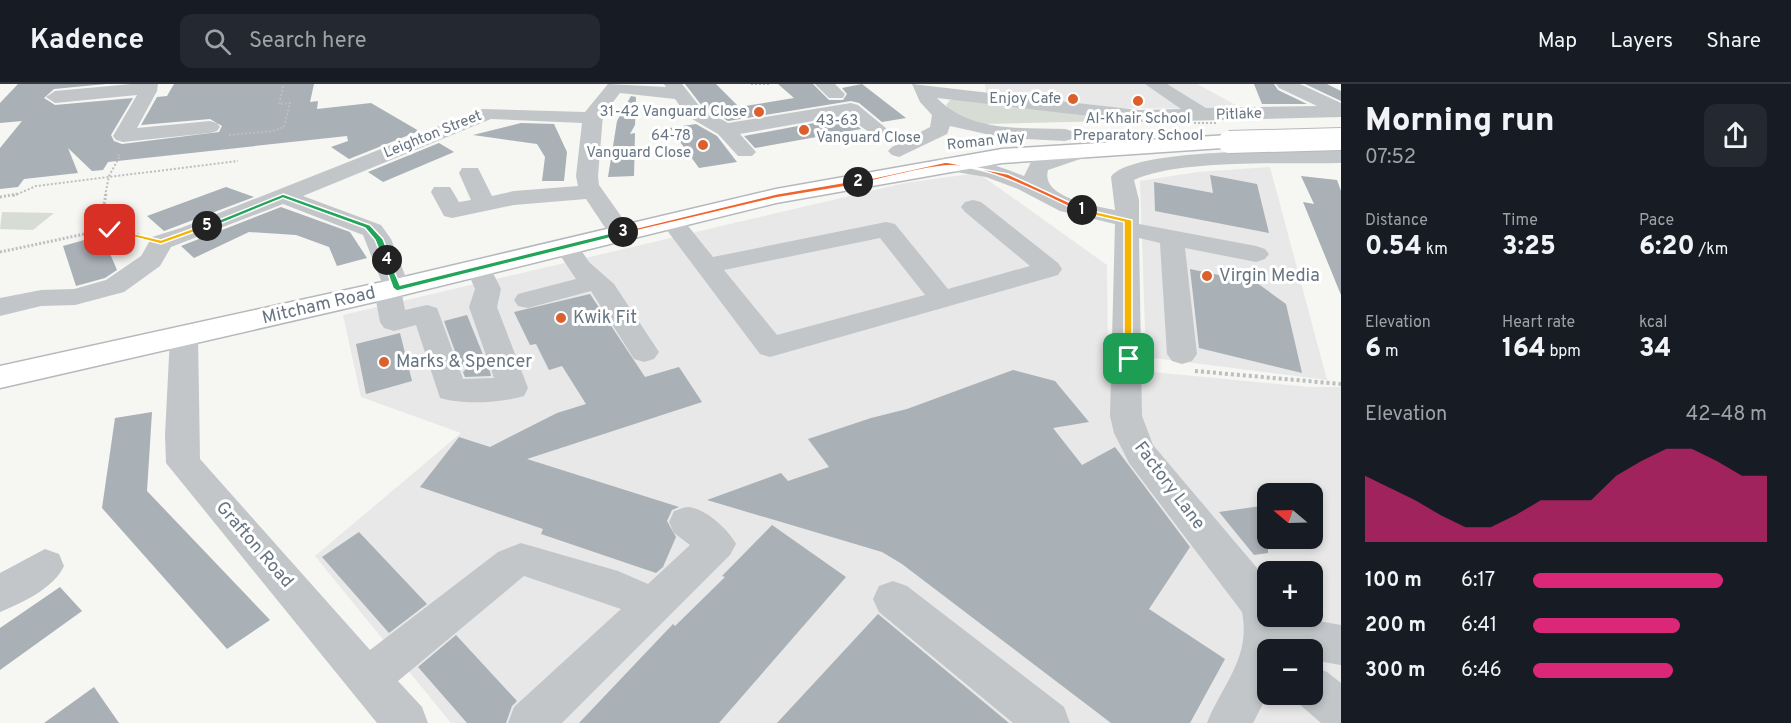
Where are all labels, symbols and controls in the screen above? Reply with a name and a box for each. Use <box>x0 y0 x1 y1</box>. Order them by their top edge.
search box <box>180 14 600 68</box>
text: Kadence <box>30 23 144 59</box>
icon: search <box>201 25 234 58</box>
text: Search here <box>249 28 367 55</box>
text: Map <box>1538 28 1577 55</box>
text: Layers <box>1610 28 1673 55</box>
text: Share <box>1706 28 1761 55</box>
place label: Enjoy Cafe <box>989 90 1061 109</box>
marker: Enjoy Cafe <box>1066 92 1080 106</box>
marker: Al-Khair School Preparatory School <box>1131 94 1145 108</box>
text: Morning run <box>1365 101 1555 143</box>
place label: 31-42 Vanguard Close <box>600 103 747 122</box>
button: share <box>1704 104 1767 167</box>
marker: 31-42 Vanguard Close <box>752 105 766 119</box>
street label: Pitlake <box>1216 105 1262 125</box>
street label: Leighton Street <box>381 107 485 163</box>
place label: Al-Khair School Preparatory School <box>1073 110 1203 146</box>
place label: 43-63 Vanguard Close <box>816 112 921 148</box>
marker: 43-63 Vanguard Close <box>797 123 811 137</box>
place label: 64-78 Vanguard Close <box>586 127 691 163</box>
street label: Roman Way <box>946 128 1026 156</box>
marker: 64-78 Vanguard Close <box>696 138 710 152</box>
text: 07:52 <box>1365 145 1416 171</box>
pin: 2 <box>843 167 873 197</box>
text: 2 <box>853 172 863 192</box>
pin: 1 <box>1067 195 1097 225</box>
text: 1 <box>1079 200 1085 220</box>
pin <box>84 204 135 255</box>
pin: 5 <box>192 211 222 241</box>
text: Distance <box>1365 211 1428 231</box>
text: Time <box>1502 211 1538 231</box>
text: Pace <box>1639 211 1674 231</box>
icon: check <box>93 213 126 246</box>
text: 5 <box>202 216 212 236</box>
pin: 3 <box>608 217 638 247</box>
text: 3 <box>618 222 628 242</box>
text: 0.54 <box>1365 231 1422 264</box>
text: 3:25 <box>1502 231 1556 264</box>
text: 6:20 <box>1639 231 1695 264</box>
text: km <box>1422 240 1448 260</box>
text: /km <box>1695 240 1728 260</box>
pin: 4 <box>372 245 402 275</box>
text: 4 <box>382 250 392 270</box>
place label: Virgin Media <box>1219 265 1320 288</box>
marker: Virgin Media <box>1200 269 1214 283</box>
street label: Mitcham Road <box>260 282 378 330</box>
place label: Kwik Fit <box>573 307 637 330</box>
marker: Kwik Fit <box>554 311 568 325</box>
text: Elevation <box>1365 313 1431 333</box>
text: Heart rate <box>1502 313 1575 333</box>
text: kcal <box>1639 313 1667 333</box>
pin <box>1103 333 1154 384</box>
text: 6 <box>1365 333 1381 366</box>
text: 164 <box>1502 333 1546 366</box>
text: 34 <box>1639 333 1671 366</box>
icon: arrive <box>1112 342 1145 375</box>
text: m <box>1381 342 1398 362</box>
text: bpm <box>1546 342 1581 362</box>
place label: Marks & Spencer <box>396 351 532 374</box>
marker: Marks & Spencer <box>377 355 391 369</box>
text: Elevation <box>1365 402 1447 428</box>
text: 42–48 m <box>1686 402 1767 428</box>
street label: Factory Lane <box>1128 437 1210 535</box>
north arrow <box>1257 483 1323 549</box>
map controls <box>1257 483 1323 705</box>
street label: Grafton Road <box>210 497 298 593</box>
button: + <box>1257 561 1323 627</box>
text: 100 m <box>1365 568 1422 594</box>
text: 6:17 <box>1461 568 1495 594</box>
text: 200 m <box>1365 613 1426 639</box>
text: 6:41 <box>1461 613 1497 639</box>
button: − <box>1257 639 1323 705</box>
text: 300 m <box>1365 658 1426 684</box>
text: 6:46 <box>1461 658 1502 684</box>

